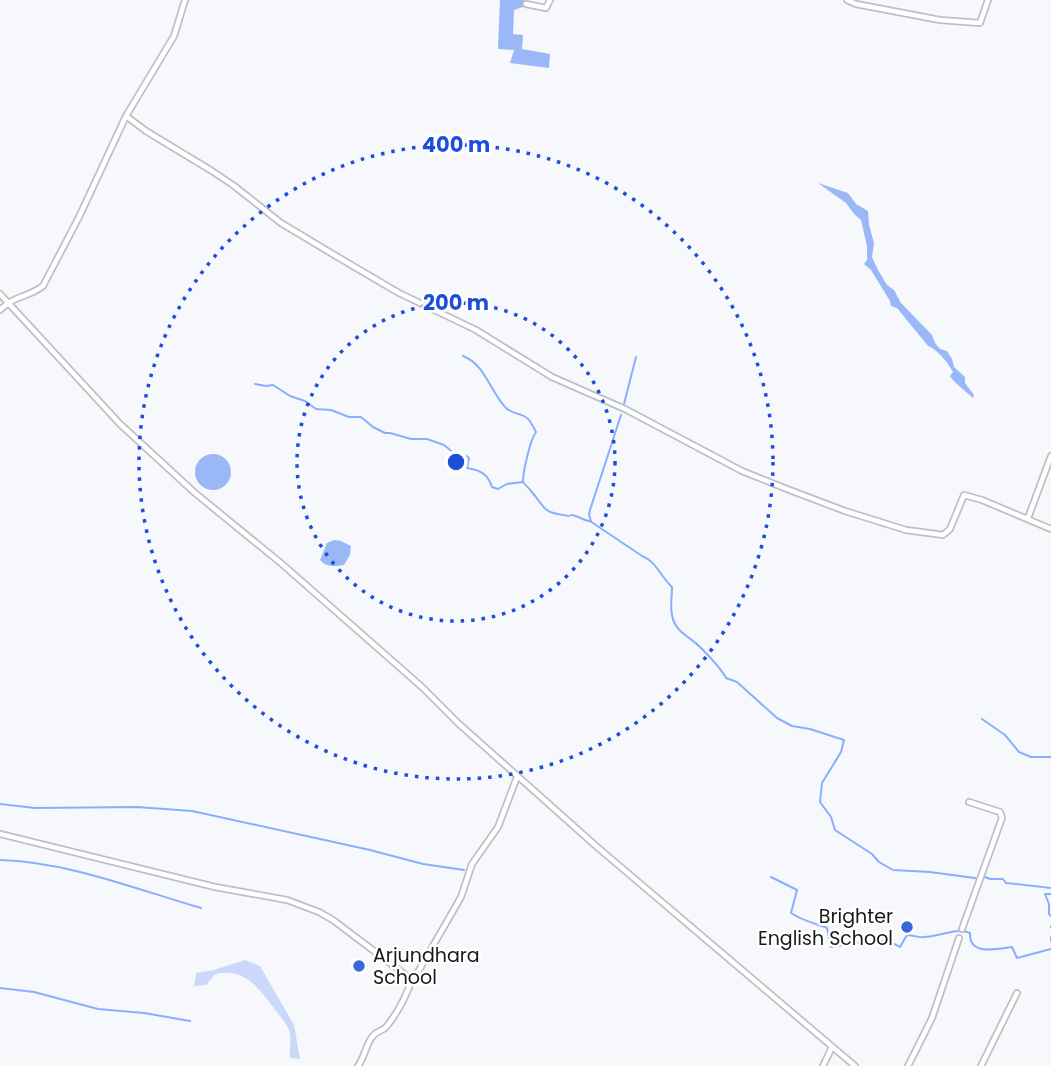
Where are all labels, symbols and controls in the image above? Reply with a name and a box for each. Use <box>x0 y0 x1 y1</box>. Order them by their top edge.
text: 400 m <box>422 130 490 159</box>
text: 200 m <box>423 288 489 317</box>
centre of rings <box>444 450 468 474</box>
place label: Brighter English School <box>758 903 893 952</box>
marker: Brighter English School <box>899 919 915 935</box>
place label: Arjundhara School <box>373 942 480 991</box>
marker: Arjundhara School <box>351 958 367 974</box>

